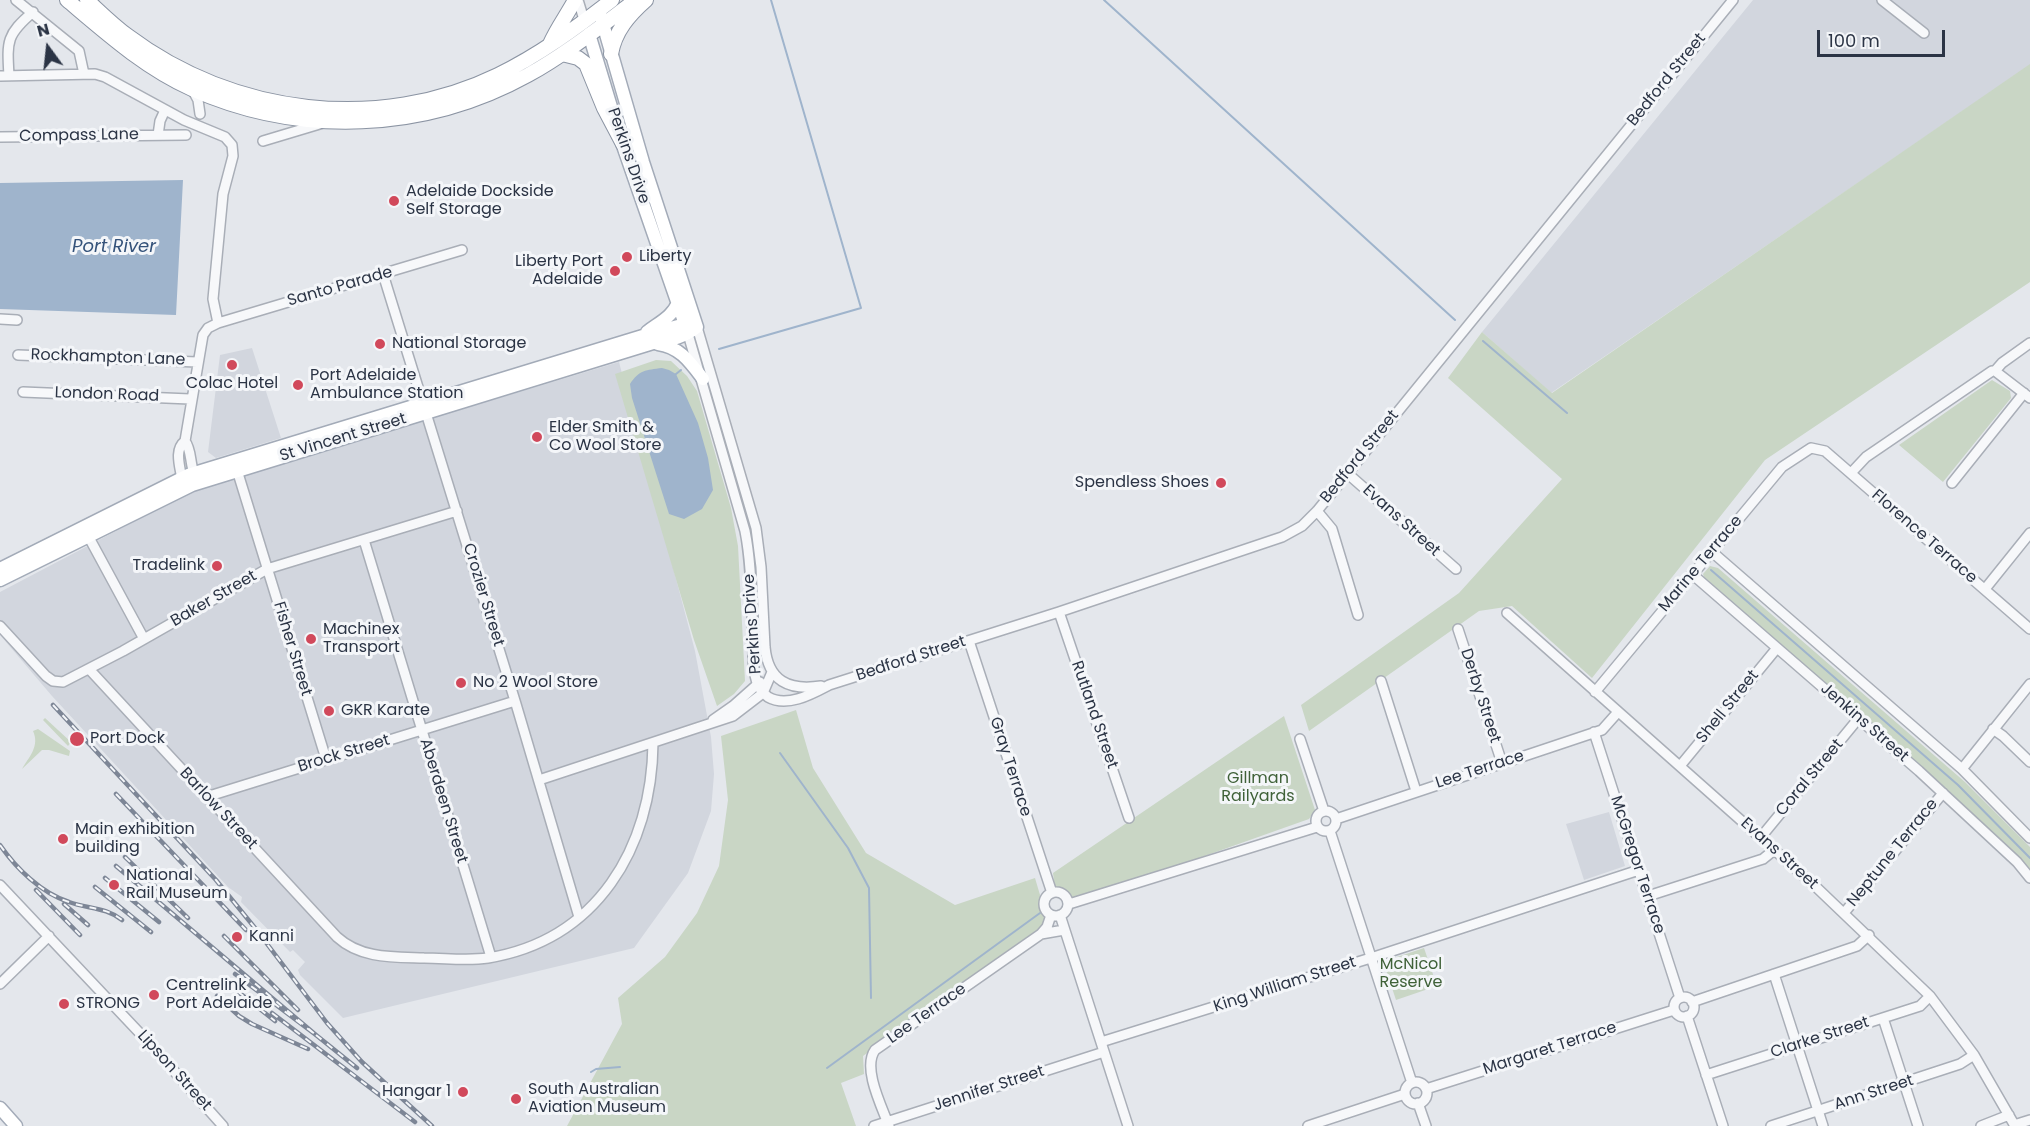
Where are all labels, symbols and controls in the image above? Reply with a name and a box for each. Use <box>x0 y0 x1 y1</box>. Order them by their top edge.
text: N <box>34 17 52 43</box>
north arrow <box>18 18 78 78</box>
scale bar <box>1820 18 1948 56</box>
text: 100 m <box>1828 28 1880 53</box>
street label: Bedford Street <box>1624 30 1710 130</box>
street label: Perkins Drive <box>603 105 653 207</box>
street label: Compass Lane <box>19 125 139 147</box>
place label: Adelaide Dockside Self Storage <box>406 182 554 220</box>
marker: Adelaide Dockside Self Storage <box>387 194 401 208</box>
water label: Port River <box>72 236 156 258</box>
place label: Liberty <box>639 247 691 267</box>
marker: Liberty <box>620 250 634 264</box>
place label: Liberty Port Adelaide <box>515 252 603 290</box>
street label: Santo Parade <box>285 263 395 311</box>
marker: Liberty Port Adelaide <box>608 264 622 278</box>
place label: National Storage <box>392 334 526 354</box>
marker: National Storage <box>373 337 387 351</box>
street label: Rockhampton Lane <box>30 346 186 370</box>
marker: Colac Hotel <box>225 358 239 372</box>
place label: Port Adelaide Ambulance Station <box>310 366 463 404</box>
place label: Colac Hotel <box>186 374 278 394</box>
marker: Port Adelaide Ambulance Station <box>291 378 305 392</box>
street label: London Road <box>54 384 160 406</box>
street label: Bedford Street <box>1317 407 1403 507</box>
street label: St Vincent Street <box>277 410 409 466</box>
place label: Elder Smith & Co Wool Store <box>549 418 662 456</box>
marker: Elder Smith & Co Wool Store <box>530 430 544 444</box>
place label: Spendless Shoes <box>1075 473 1209 493</box>
marker: Spendless Shoes <box>1214 476 1228 490</box>
street label: Evans Street <box>1358 481 1444 561</box>
street label: Florence Terrace <box>1867 486 1981 588</box>
street label: Marine Terrace <box>1655 512 1747 616</box>
street label: Crozier Street <box>458 541 508 649</box>
place label: Tradelink <box>132 556 205 576</box>
marker: Tradelink <box>210 559 224 573</box>
street label: Baker Street <box>168 567 260 631</box>
street label: Perkins Drive <box>740 573 766 675</box>
street label: Fisher Street <box>269 600 315 698</box>
place label: Machinex Transport <box>323 620 400 658</box>
marker: Machinex Transport <box>304 632 318 646</box>
street label: Bedford Street <box>854 632 968 686</box>
street label: Derby Street <box>1456 646 1504 746</box>
street label: Rutland Street <box>1067 659 1121 771</box>
street label: Shell Street <box>1693 667 1763 747</box>
place label: No 2 Wool Store <box>473 673 598 693</box>
marker: No 2 Wool Store <box>454 676 468 690</box>
street label: Jenkins Street <box>1816 679 1912 767</box>
place label: GKR Karate <box>341 701 430 721</box>
marker: GKR Karate <box>322 704 336 718</box>
street label: Gray Terrace <box>985 715 1035 819</box>
place label: Port Dock <box>90 729 165 749</box>
marker: Port Dock <box>68 730 86 748</box>
street label: Brock Street <box>296 731 392 777</box>
street label: Aberdeen Street <box>415 736 471 866</box>
street label: Coral Street <box>1772 736 1848 820</box>
street label: Lee Terrace <box>1433 747 1527 793</box>
street label: Barlow Street <box>175 764 261 854</box>
park label: Gillman Railyards <box>1221 769 1295 807</box>
street label: McGregor Terrace <box>1606 794 1668 936</box>
street label: Neptune Terrace <box>1844 795 1942 911</box>
street label: Evans Street <box>1736 814 1822 894</box>
place label: Main exhibition building <box>75 820 195 858</box>
marker: Main exhibition building <box>56 832 70 846</box>
place label: National Rail Museum <box>126 866 228 904</box>
marker: National Rail Museum <box>107 878 121 892</box>
place label: Kanni <box>249 927 294 947</box>
marker: Kanni <box>230 930 244 944</box>
street label: King William Street <box>1211 953 1359 1017</box>
park label: McNicol Reserve <box>1380 955 1442 993</box>
place label: Centrelink Port Adelaide <box>166 976 273 1014</box>
street label: Lee Terrace <box>884 980 970 1048</box>
marker: Centrelink Port Adelaide <box>147 988 161 1002</box>
place label: STRONG <box>76 994 140 1014</box>
marker: STRONG <box>57 997 71 1011</box>
street label: Clarke Street <box>1768 1013 1872 1063</box>
street label: Margaret Terrace <box>1481 1018 1619 1080</box>
street label: Lipson Street <box>133 1027 215 1115</box>
street label: Jennifer Street <box>931 1062 1047 1116</box>
street label: Ann Street <box>1832 1071 1916 1115</box>
place label: South Australian Aviation Museum <box>528 1080 666 1118</box>
place label: Hangar 1 <box>382 1082 451 1102</box>
marker: Hangar 1 <box>456 1085 470 1099</box>
marker: South Australian Aviation Museum <box>509 1092 523 1106</box>

